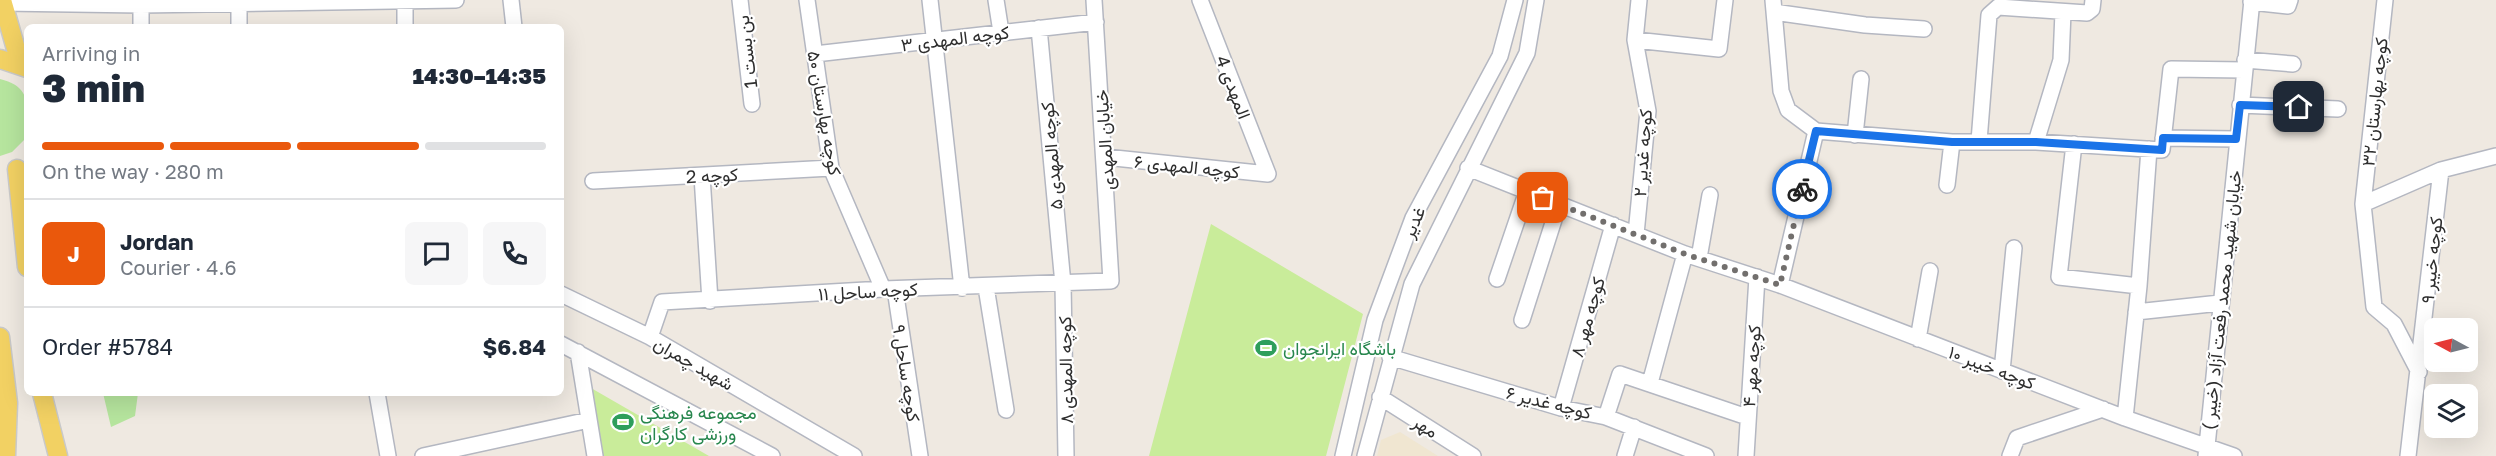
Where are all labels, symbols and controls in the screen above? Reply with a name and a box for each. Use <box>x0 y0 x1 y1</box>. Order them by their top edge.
street label: بن بست 1 <box>731 14 762 90</box>
street label: کوچه المهدی ۳ <box>899 20 1011 58</box>
street label: کوچه بهارستان ۳۲ <box>2356 37 2394 168</box>
text: Arriving in <box>42 41 140 65</box>
street label: کوچه بهارستان ۵۰ <box>801 49 847 177</box>
street label: المهدی 4 <box>1211 52 1256 122</box>
text: 14:30–14:35 <box>412 62 546 89</box>
text: 3 min <box>42 64 145 111</box>
pin <box>2273 81 2324 132</box>
street label: خیابان المهدی <box>1090 89 1119 191</box>
icon: home <box>2282 90 2315 123</box>
street label: کوچه المهدی ۵ <box>1035 101 1069 211</box>
street label: کوچه غدیر ۲ <box>1628 108 1658 198</box>
street label: کوچه المهدی ۶ <box>1133 150 1241 184</box>
text: On the way · 280 m <box>42 159 224 183</box>
courier <box>1772 159 1832 219</box>
street label: کوچه 2 <box>685 163 739 189</box>
street label: ( خیبر) خیابان شهید محمد رفعت آزاد <box>2196 169 2247 431</box>
pin <box>1517 172 1568 223</box>
icon: bike <box>1786 173 1819 206</box>
icon: bag <box>1526 181 1559 214</box>
street label: غدیر <box>1396 203 1430 242</box>
street label: کوچه خیبر ۹ <box>2416 216 2448 305</box>
button: chat <box>405 222 468 285</box>
button: phone <box>483 222 546 285</box>
text: Jordan <box>120 228 194 255</box>
text: J <box>67 240 80 267</box>
text: Courier · 4.6 <box>120 255 237 279</box>
street label: کوچه مهر ۸ <box>1565 274 1611 360</box>
street label: کوچه ساحل ۱۱ <box>818 277 919 307</box>
street label: کوچه المهدی ۸ <box>1053 316 1079 424</box>
north arrow <box>2424 318 2478 372</box>
map controls <box>2424 318 2478 438</box>
street label: کوچه ساحل ۹ <box>886 323 926 423</box>
street label: کوچه مهر ۴ <box>1737 324 1767 408</box>
street label: شهید چمران <box>649 331 738 396</box>
text: Order #5784 <box>42 333 173 360</box>
text: $6.84 <box>482 333 546 360</box>
sports icon: باشگاه ایرانجوان <box>1254 336 1278 360</box>
place label: باشگاه ایرانجوان <box>1283 337 1396 360</box>
street label: کوچه خیبر ۱۰ <box>1945 340 2038 395</box>
street label: کوچه غدیر ۶ <box>1504 381 1594 425</box>
button: layers <box>2424 384 2478 438</box>
place label: مجموعه فرهنگی ورزشی کارگران <box>640 401 757 445</box>
street label: مهر <box>1408 409 1443 443</box>
sports icon: مجموعه فرهنگی ورزشی کارگران <box>611 410 635 434</box>

